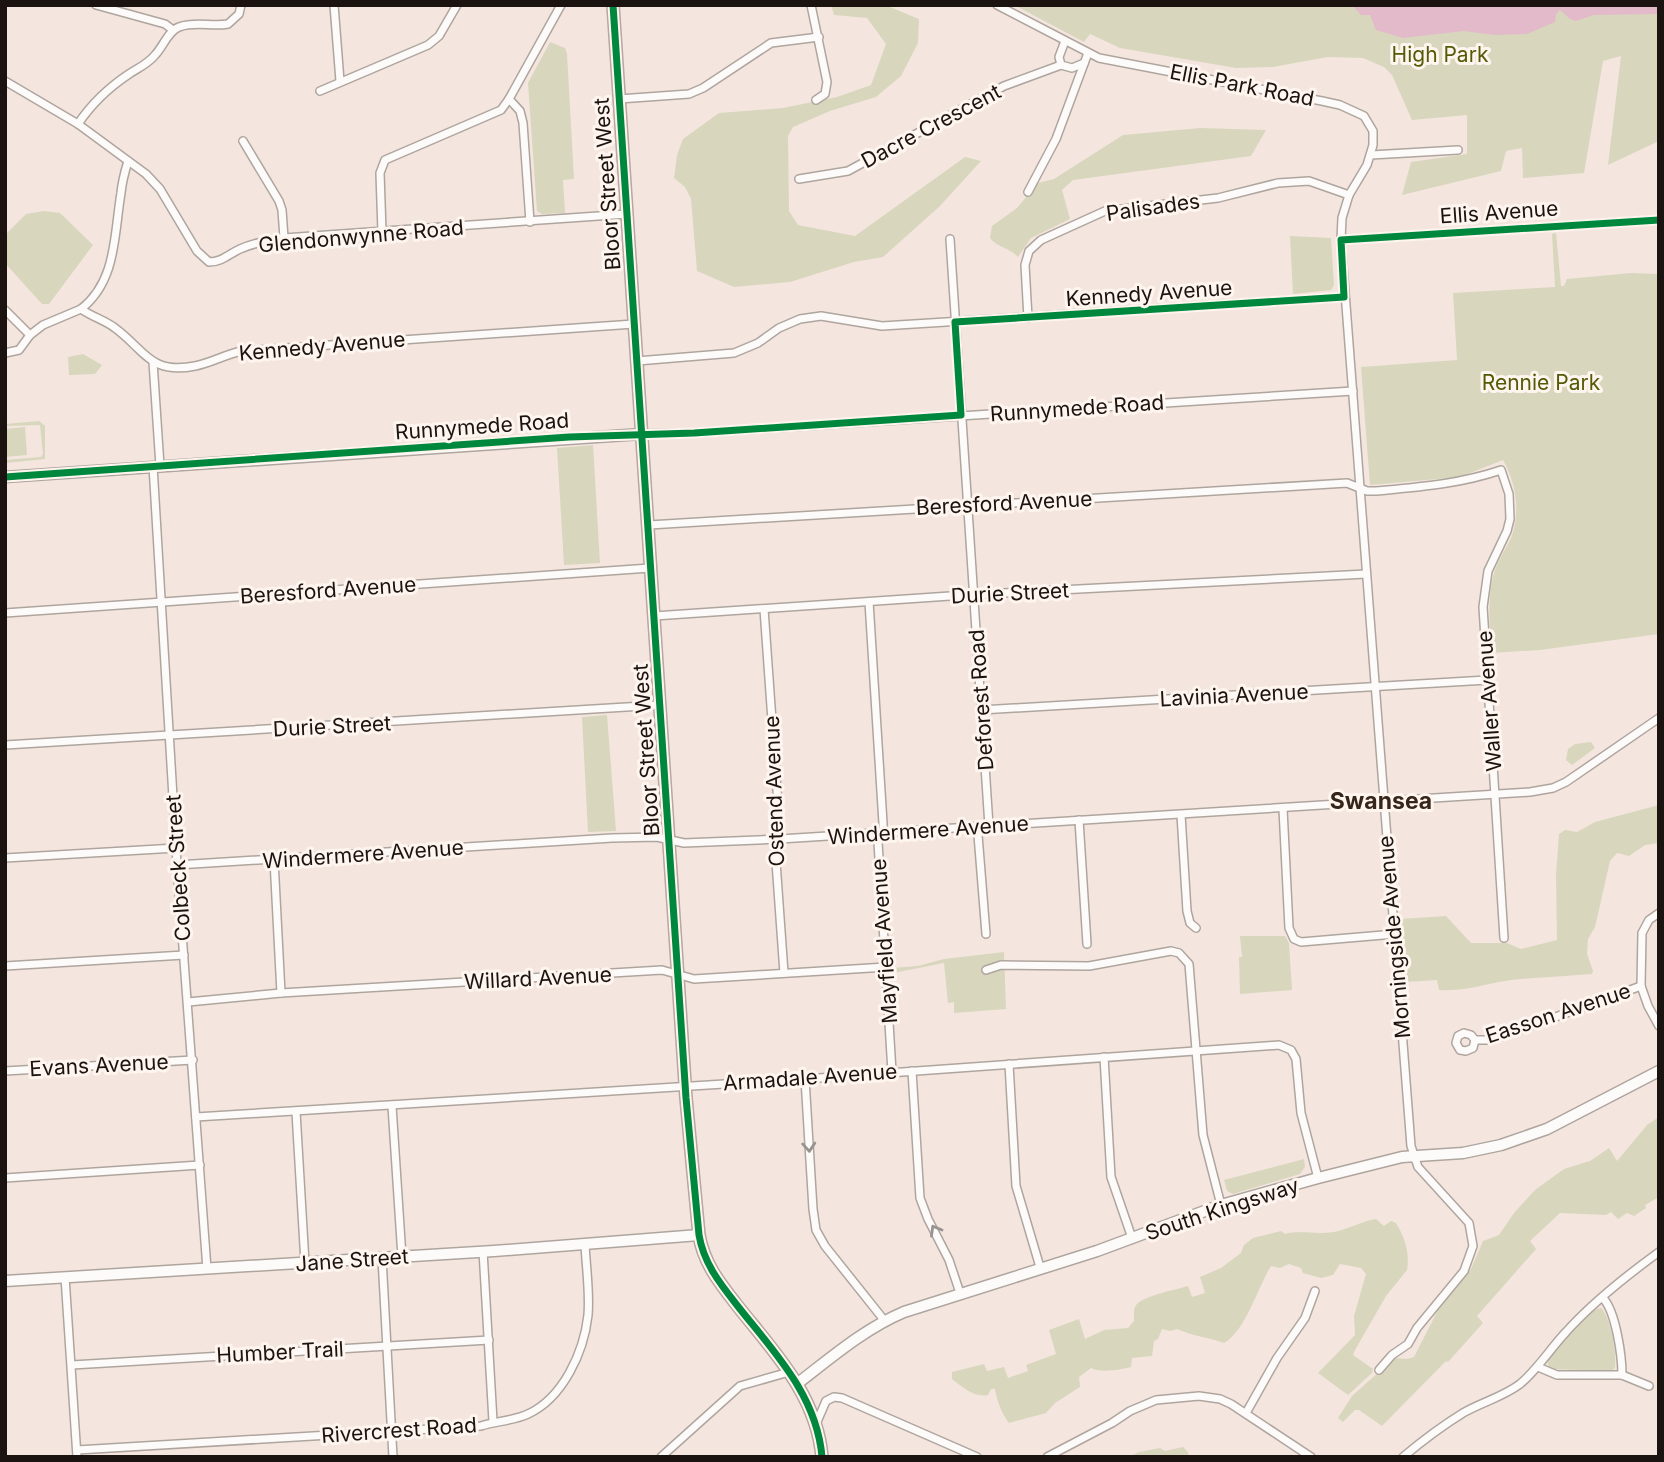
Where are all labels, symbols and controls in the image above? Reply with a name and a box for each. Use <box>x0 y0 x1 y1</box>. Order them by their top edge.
park label: High Park <box>1392 42 1489 67</box>
street label: Ellis Park Road <box>1168 59 1316 111</box>
street label: Dacre Crescent <box>857 79 1005 173</box>
street label: Bloor Street West <box>588 97 625 271</box>
street label: Palisades <box>1104 188 1202 226</box>
street label: Ellis Avenue <box>1439 195 1559 229</box>
street label: Glendonwynne Road <box>257 215 465 257</box>
street label: Kennedy Avenue <box>1065 275 1233 311</box>
street label: Kennedy Avenue <box>238 326 406 366</box>
park label: Rennie Park <box>1482 370 1601 395</box>
street label: Runnymede Road <box>989 389 1165 427</box>
street label: Runnymede Road <box>394 407 570 445</box>
street label: Beresford Avenue <box>915 486 1093 520</box>
street label: Beresford Avenue <box>239 571 417 609</box>
street label: Durie Street <box>950 577 1070 609</box>
street label: Deforest Road <box>964 629 998 771</box>
street label: Waller Avenue <box>1472 630 1506 772</box>
street label: Bloor Street West <box>627 663 664 837</box>
street label: Lavinia Avenue <box>1159 679 1309 711</box>
street label: Durie Street <box>272 710 392 742</box>
street label: Ostend Avenue <box>759 715 789 867</box>
district label: Swansea <box>1330 787 1432 815</box>
street label: Colbeck Street <box>160 794 196 942</box>
street label: Windermere Avenue <box>827 810 1029 850</box>
street label: Windermere Avenue <box>262 834 464 874</box>
street label: Morningside Avenue <box>1373 835 1415 1039</box>
street label: Mayfield Avenue <box>866 858 902 1024</box>
street label: Willard Avenue <box>464 962 612 994</box>
street label: Easson Avenue <box>1482 978 1634 1048</box>
street label: Evans Avenue <box>29 1049 169 1081</box>
street label: Armadale Avenue <box>722 1058 898 1096</box>
one-way arrow <box>801 1142 816 1153</box>
street label: South Kingsway <box>1142 1172 1302 1246</box>
one-way arrow <box>930 1225 943 1238</box>
street label: Jane Street <box>294 1244 410 1276</box>
street label: Humber Trail <box>216 1336 344 1368</box>
street label: Rivercrest Road <box>320 1412 478 1448</box>

